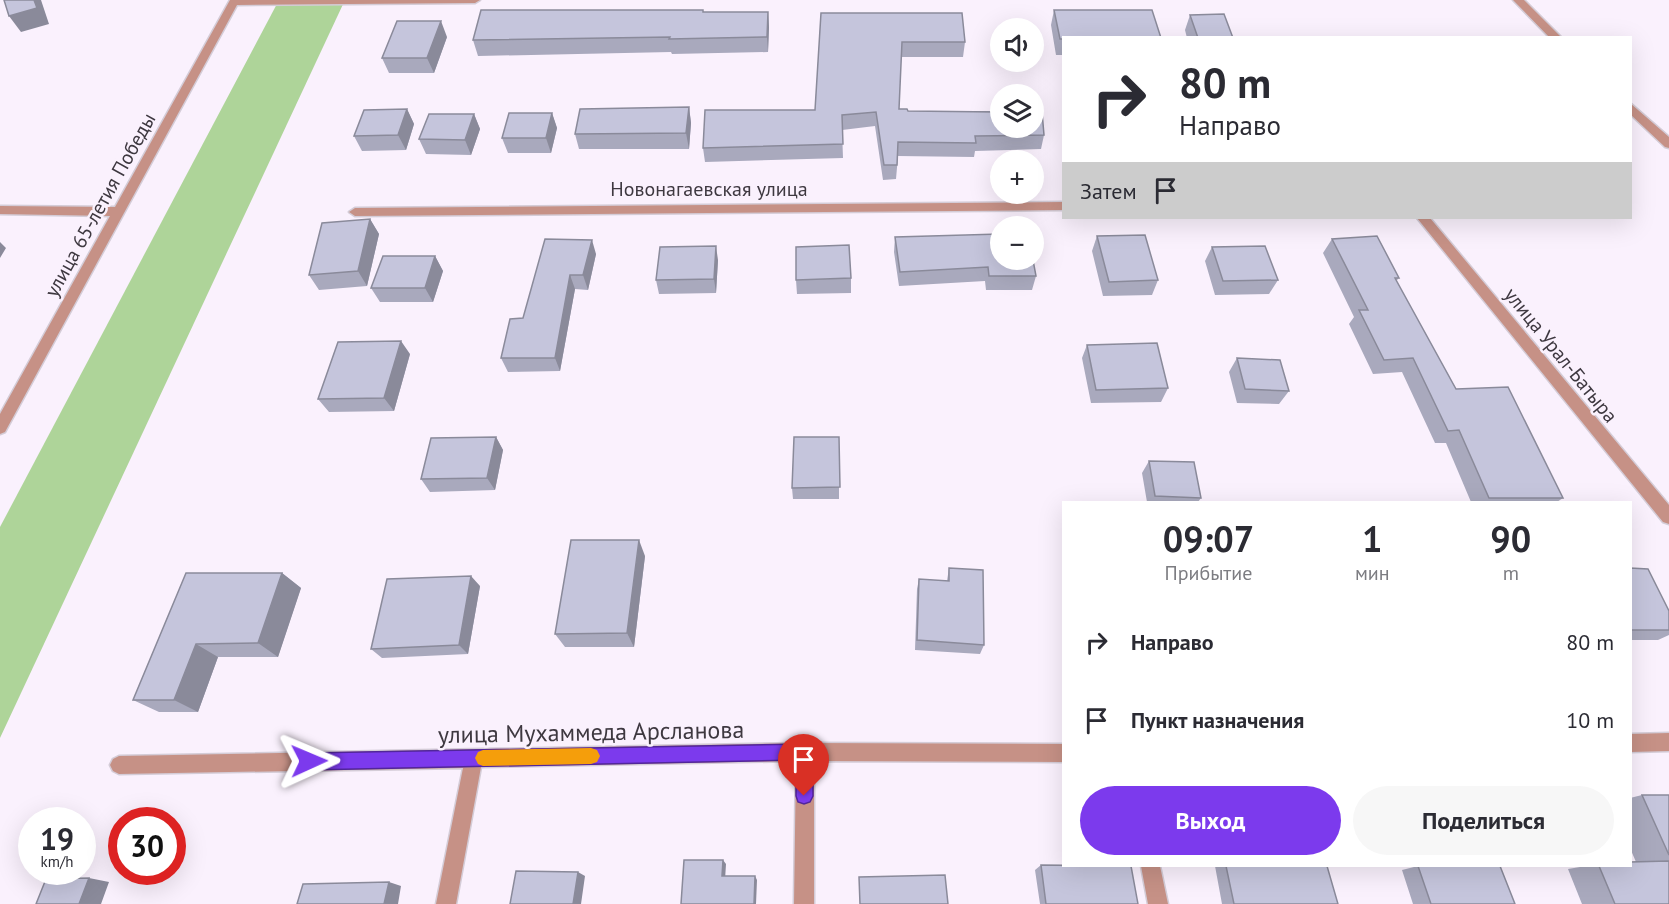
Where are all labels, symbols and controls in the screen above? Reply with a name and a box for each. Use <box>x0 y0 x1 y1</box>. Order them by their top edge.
map controls <box>990 18 1044 270</box>
button: sound <box>990 18 1044 72</box>
text: 80 m <box>1179 55 1271 110</box>
icon: right <box>1080 60 1158 138</box>
button: layers <box>990 84 1044 138</box>
street label: улица 65-летия Победы <box>38 108 162 302</box>
text: Направо <box>1179 108 1281 142</box>
button: + <box>990 150 1044 204</box>
icon: arrive <box>1149 174 1182 207</box>
street label: Новонагаевская улица <box>610 176 808 202</box>
text: Затем <box>1080 177 1137 205</box>
button: − <box>990 216 1044 270</box>
street label: улица Урал-Батыра <box>1499 282 1623 428</box>
text: 09:07 <box>1163 515 1254 562</box>
text: 1 <box>1362 515 1382 562</box>
text: 90 <box>1490 515 1531 562</box>
text: Прибытие <box>1165 560 1252 586</box>
text: мин <box>1355 560 1390 586</box>
text: m <box>1503 560 1519 586</box>
icon: right <box>1080 626 1113 659</box>
text: Направо <box>1131 628 1214 656</box>
text: 80 m <box>1566 628 1614 656</box>
icon: arrive <box>1080 704 1113 737</box>
text: Пункт назначения <box>1131 706 1304 734</box>
text: 10 m <box>1566 706 1614 734</box>
street label: улица Мухаммеда Арсланова <box>438 714 744 750</box>
position arrow <box>277 729 341 793</box>
pin <box>778 734 829 796</box>
icon: arrive <box>787 743 820 776</box>
button: Выход <box>1080 786 1341 855</box>
button: Поделиться <box>1353 786 1614 855</box>
speed limit sign: 30 <box>108 807 186 885</box>
text: 19 <box>40 819 74 858</box>
text: km/h <box>41 852 73 871</box>

